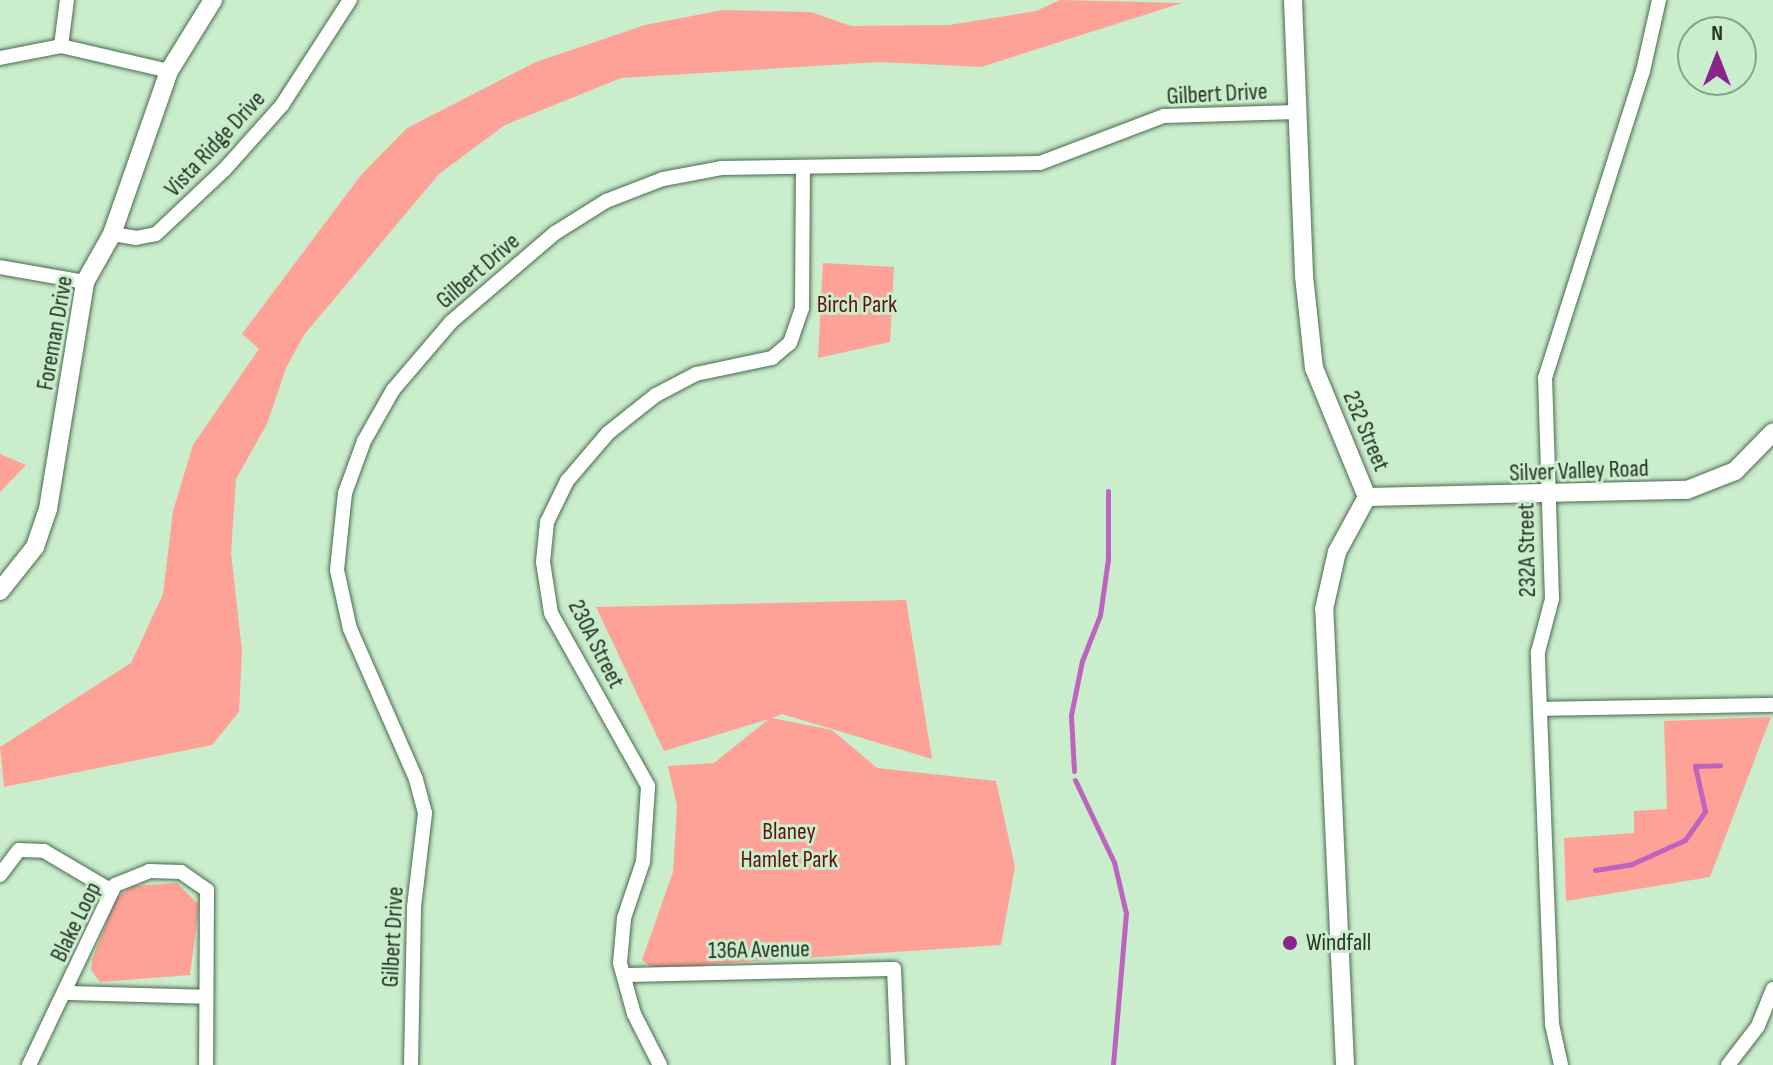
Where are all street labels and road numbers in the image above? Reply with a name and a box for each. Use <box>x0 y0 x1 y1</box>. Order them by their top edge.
street label: Gilbert Drive <box>1166 77 1268 111</box>
street label: Vista Ridge Drive <box>159 85 271 203</box>
street label: Gilbert Drive <box>431 227 525 315</box>
street label: Foreman Drive <box>31 274 79 392</box>
street label: 232 Street <box>1336 387 1396 475</box>
street label: Silver Valley Road <box>1509 454 1649 488</box>
street label: 232A Street <box>1512 502 1542 598</box>
street label: 230A Street <box>562 595 630 693</box>
street label: Blake Loop <box>44 877 108 967</box>
street label: Gilbert Drive <box>376 886 410 988</box>
street label: 136A Avenue <box>708 935 810 965</box>

